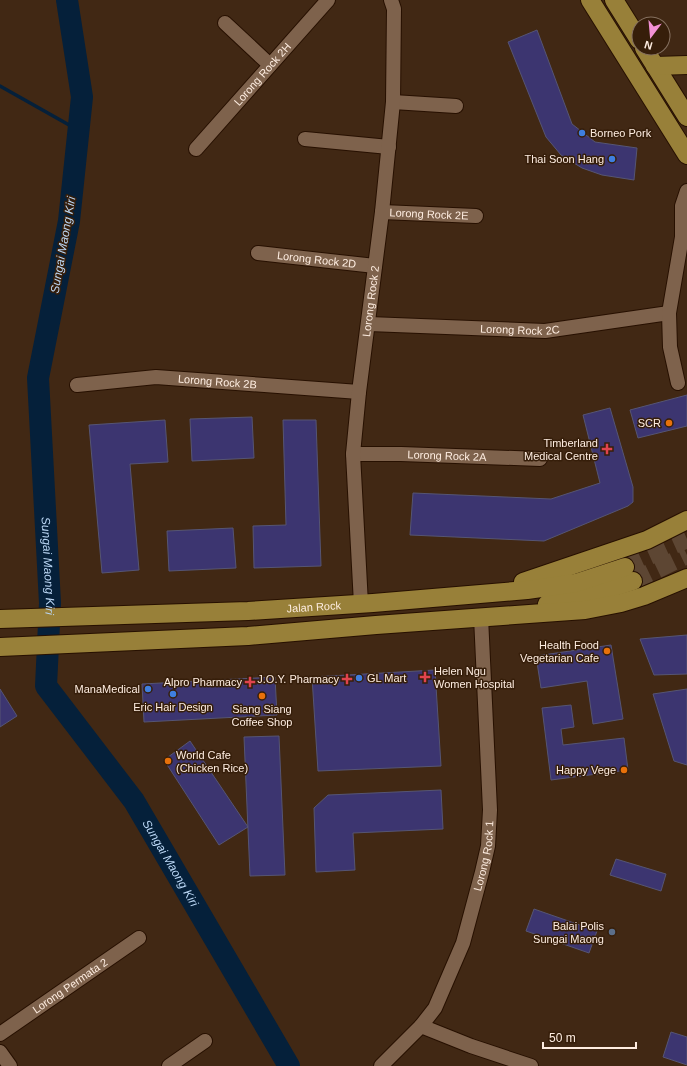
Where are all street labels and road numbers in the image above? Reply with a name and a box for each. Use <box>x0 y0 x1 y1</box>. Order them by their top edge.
street label: Lorong Rock 2H <box>231 40 293 108</box>
street label: Lorong Rock 2E <box>389 206 469 222</box>
street label: Lorong Rock 2D <box>276 249 357 270</box>
street label: Lorong Rock 2 <box>360 265 381 338</box>
street label: Lorong Rock 2C <box>480 322 560 337</box>
street label: Lorong Rock 2B <box>178 373 257 390</box>
street label: Lorong Rock 2A <box>407 448 487 463</box>
street label: Jalan Rock <box>286 599 342 615</box>
street label: Lorong Rock 1 <box>471 820 495 892</box>
street label: Lorong Permata 2 <box>30 956 110 1016</box>

